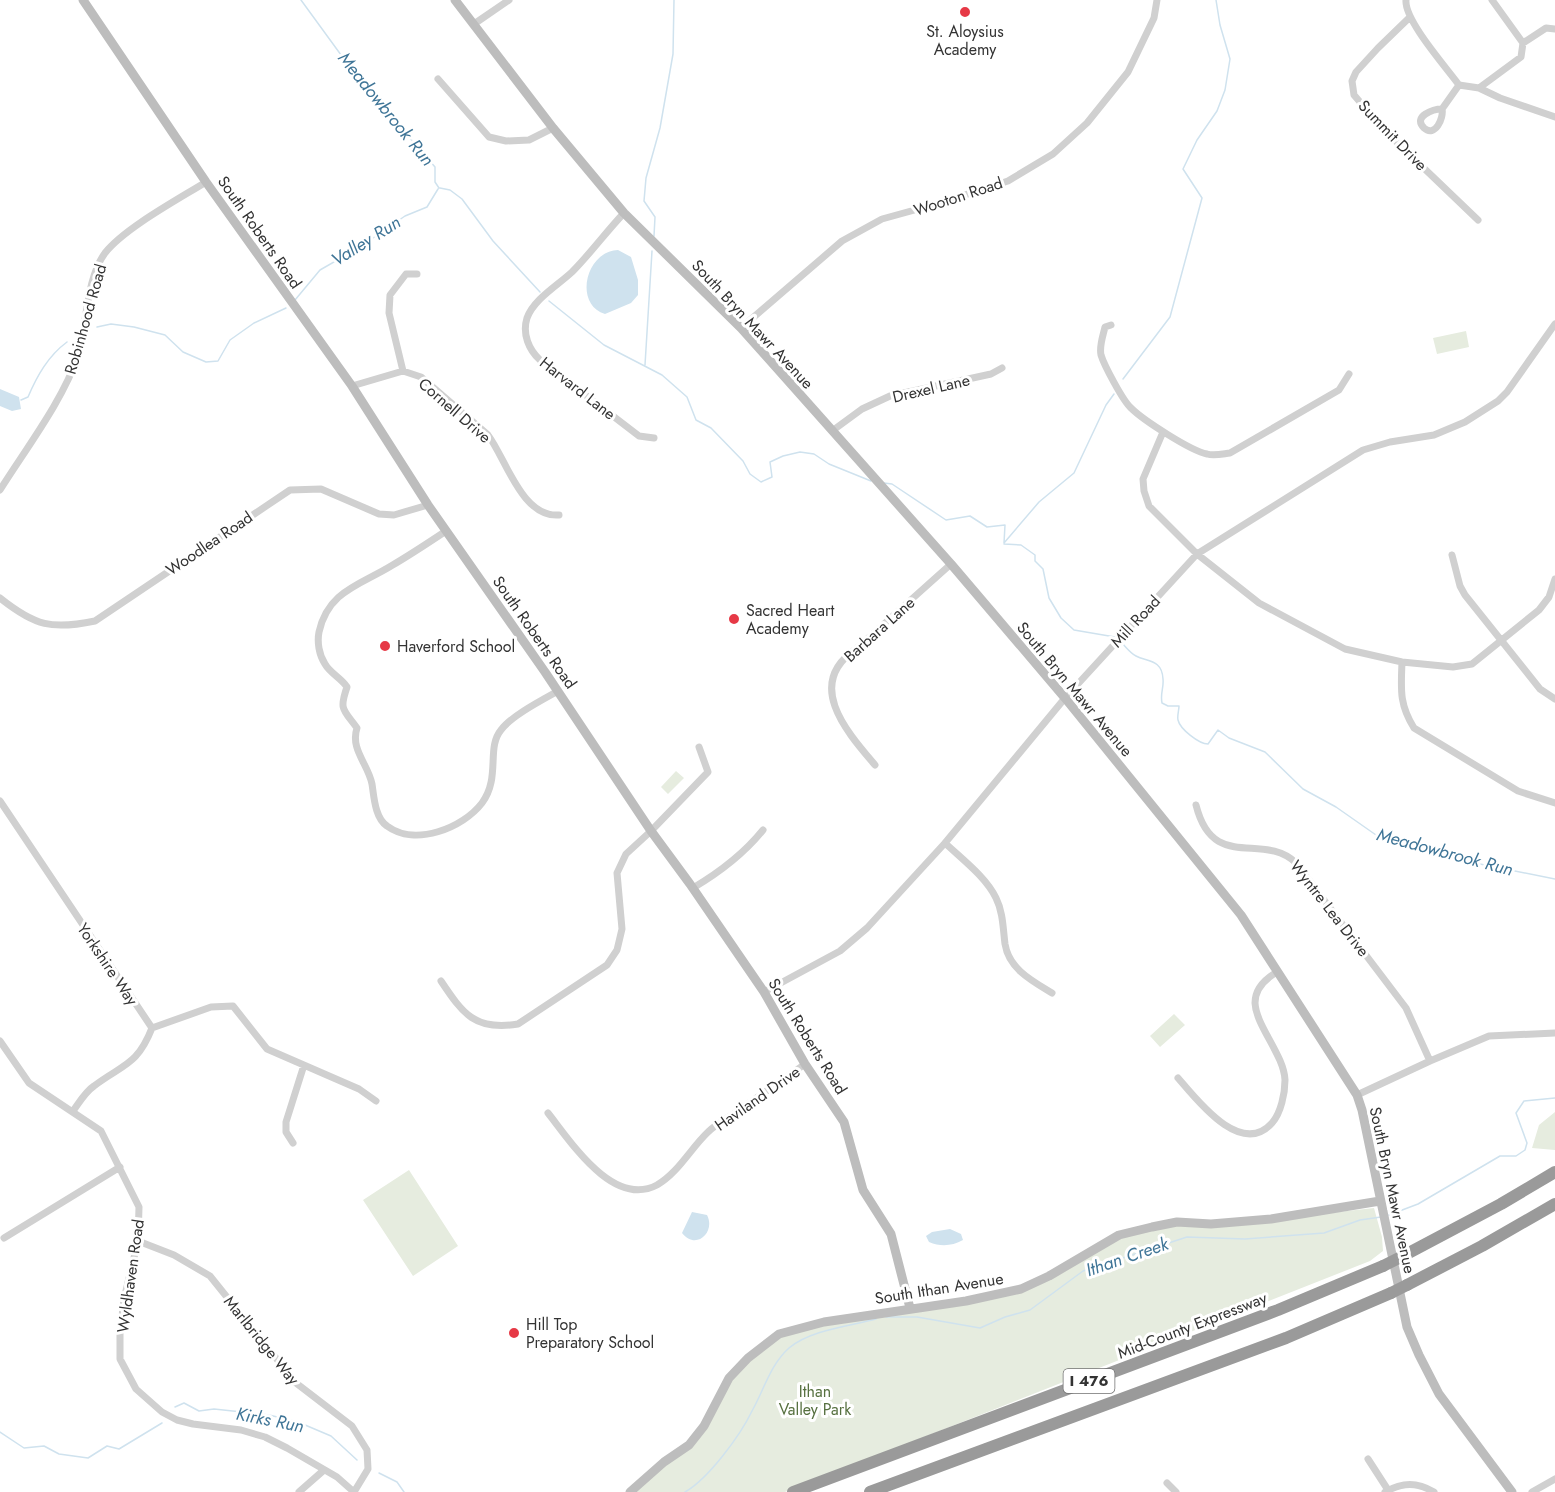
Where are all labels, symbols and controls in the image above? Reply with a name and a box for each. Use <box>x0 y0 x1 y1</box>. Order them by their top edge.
marker: St. Aloysius Academy <box>958 5 972 19</box>
place label: St. Aloysius Academy <box>926 20 1004 61</box>
water label: Meadowbrook Run <box>332 46 440 172</box>
street label: Summit Drive <box>1353 95 1432 176</box>
street label: South Roberts Road <box>212 171 307 293</box>
street label: Wooton Road <box>911 171 1006 222</box>
water label: Valley Run <box>326 209 406 273</box>
street label: South Bryn Mawr Avenue <box>686 254 819 394</box>
street label: Robinhood Road <box>59 261 112 377</box>
street label: Harvard Lane <box>535 351 621 425</box>
street label: Drexel Lane <box>890 368 972 409</box>
street label: Cornell Drive <box>413 372 496 448</box>
street label: Woodlea Road <box>161 506 257 581</box>
street label: South Roberts Road <box>487 571 582 693</box>
street label: Mill Road <box>1105 590 1166 653</box>
street label: Barbara Lane <box>839 591 920 668</box>
place label: Sacred Heart Academy <box>746 599 834 640</box>
marker: Sacred Heart Academy <box>727 612 741 626</box>
street label: South Bryn Mawr Avenue <box>1011 617 1138 762</box>
place label: Haverford School <box>397 635 515 658</box>
marker: Haverford School <box>378 639 392 653</box>
water label: Meadowbrook Run <box>1374 821 1516 883</box>
street label: Wyntre Lea Drive <box>1285 855 1375 961</box>
street label: Yorkshire Way <box>72 919 144 1011</box>
street label: South Roberts Road <box>763 974 853 1099</box>
street label: Haviland Drive <box>710 1060 805 1136</box>
street label: South Bryn Mawr Avenue <box>1364 1105 1421 1275</box>
street label: Wyldhaven Road <box>111 1218 150 1334</box>
water label: Ithan Creek <box>1082 1230 1173 1283</box>
street label: South Ithan Avenue <box>873 1267 1005 1310</box>
street label: Mid-County Expressway <box>1114 1286 1271 1365</box>
street label: Marlbridge Way <box>218 1291 305 1391</box>
place label: Hill Top Preparatory School <box>526 1313 654 1354</box>
marker: Hill Top Preparatory School <box>507 1326 521 1340</box>
road number: I 476 <box>1064 1369 1114 1393</box>
park label: Ithan Valley Park <box>779 1380 852 1421</box>
water label: Kirks Run <box>234 1401 306 1439</box>

